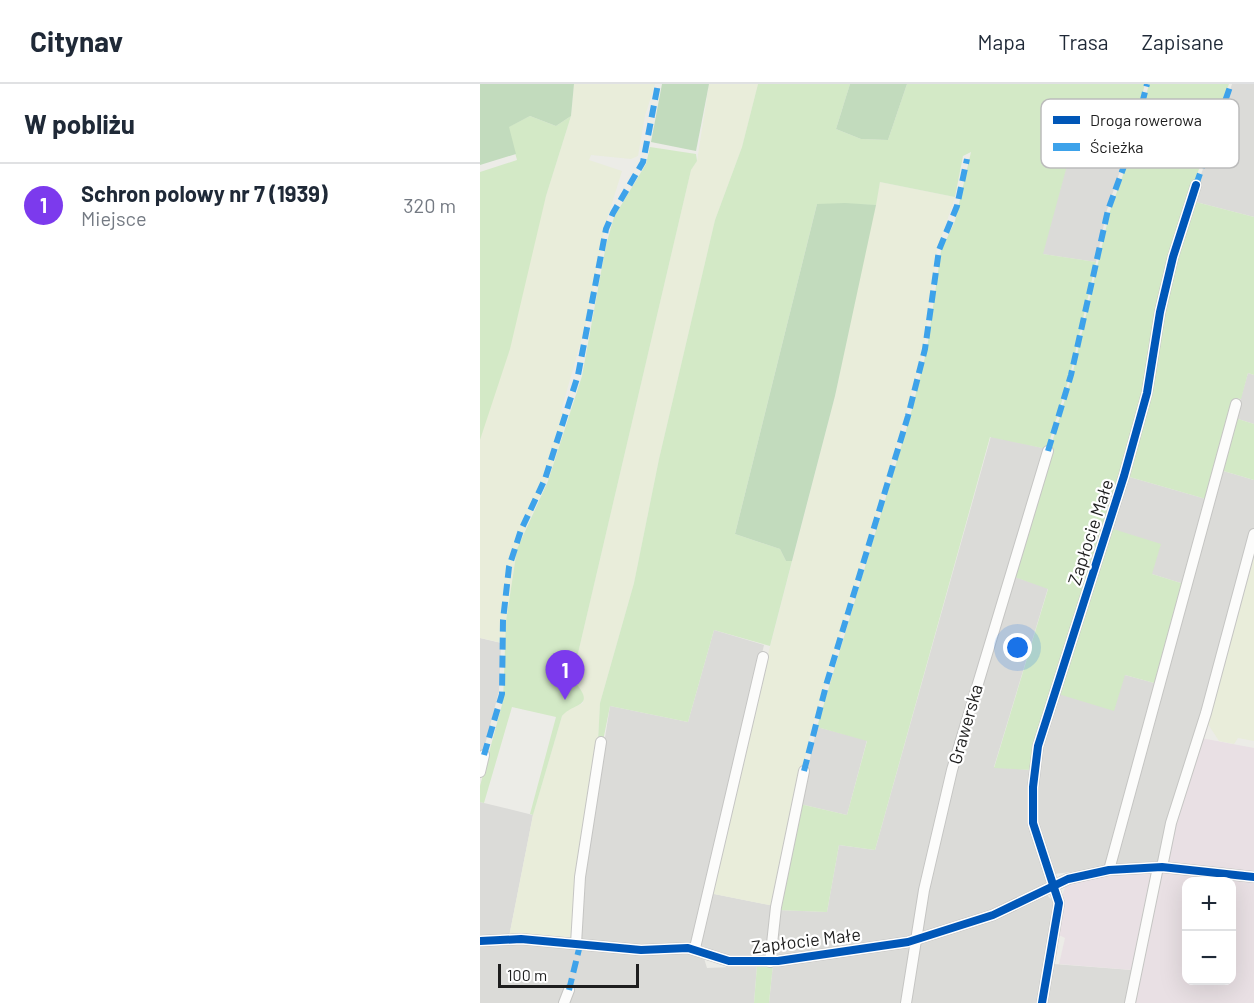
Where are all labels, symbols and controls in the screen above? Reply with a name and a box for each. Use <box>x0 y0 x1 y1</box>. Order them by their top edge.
text: Citynav <box>30 24 123 58</box>
text: Mapa <box>978 29 1026 54</box>
text: Trasa <box>1059 29 1109 54</box>
text: Zapisane <box>1142 29 1224 54</box>
legend <box>1041 99 1239 168</box>
text: W pobliżu <box>24 108 135 139</box>
text: Droga rowerowa <box>1090 110 1202 129</box>
text: Ścieżka <box>1090 137 1143 156</box>
text: Schron polowy nr 7 (1939) <box>81 180 328 206</box>
text: 1 <box>40 193 47 217</box>
text: 320 m <box>403 193 456 217</box>
text: Miejsce <box>81 206 147 230</box>
street label: Zapłocie Małe <box>1063 476 1117 588</box>
your location <box>1003 633 1032 662</box>
pin: 1 <box>546 650 584 700</box>
street label: Grawerska <box>943 681 987 767</box>
map controls <box>1182 877 1236 985</box>
button: + <box>1182 877 1236 931</box>
street label: Zapłocie Małe <box>750 922 862 958</box>
button: − <box>1182 931 1236 985</box>
scale bar <box>498 961 639 988</box>
text: 100 m <box>507 965 547 984</box>

